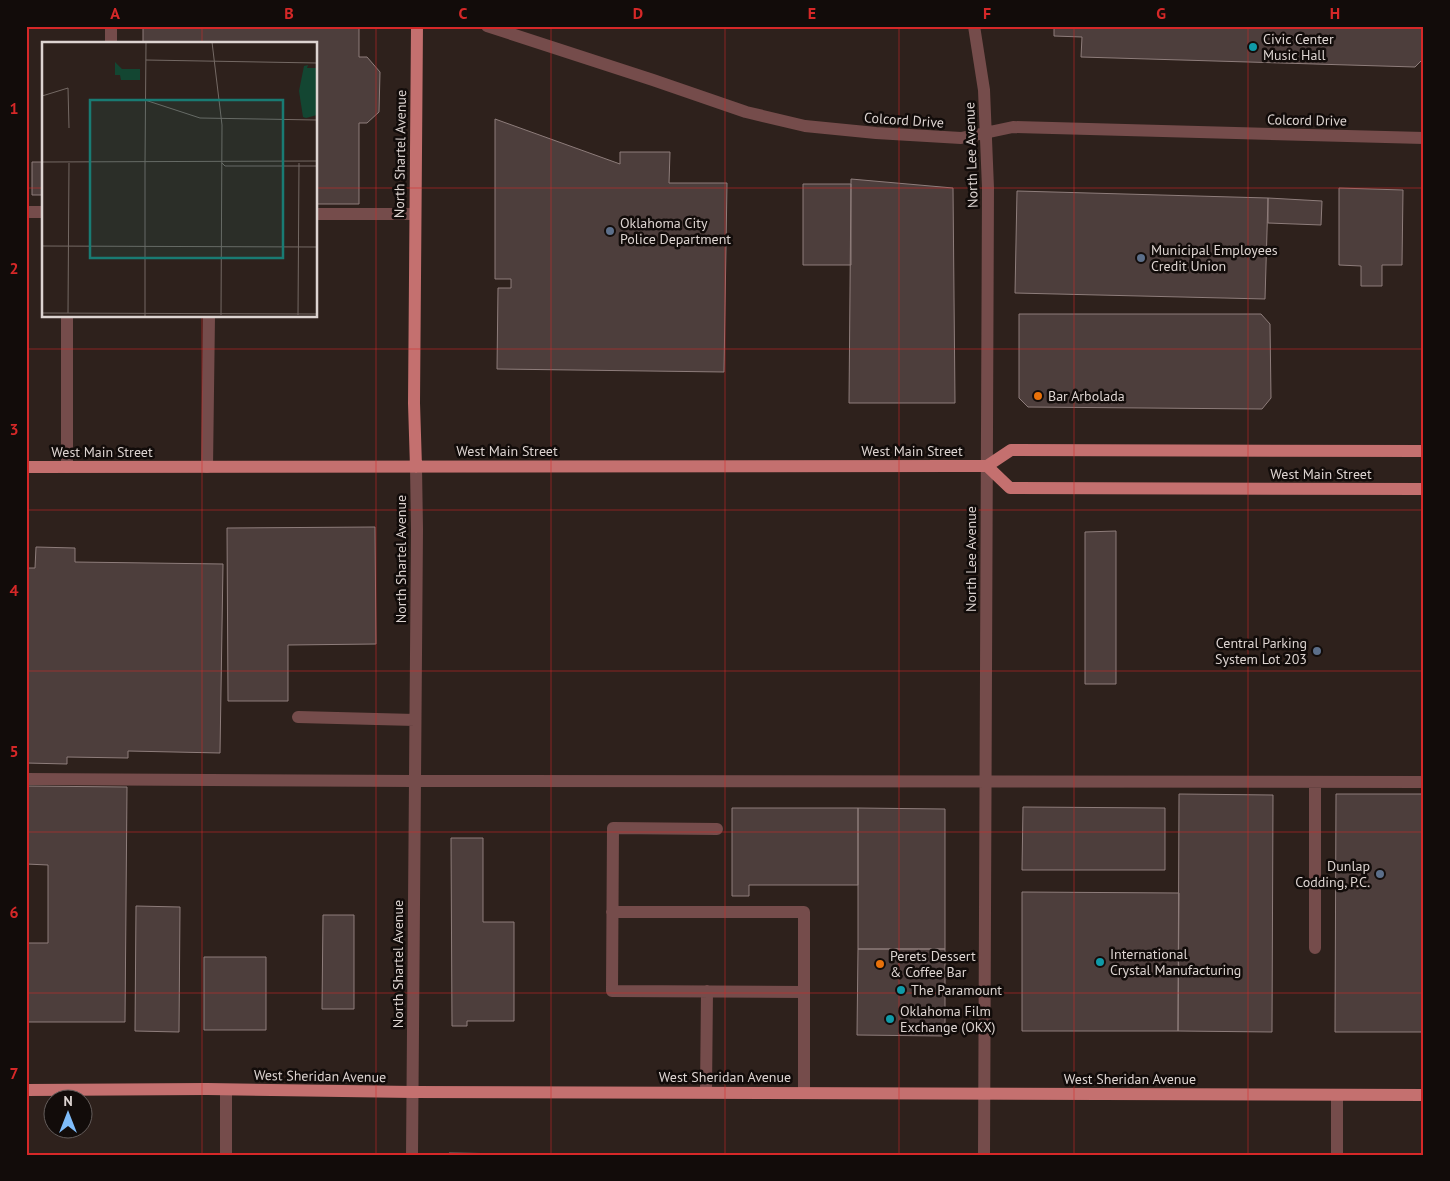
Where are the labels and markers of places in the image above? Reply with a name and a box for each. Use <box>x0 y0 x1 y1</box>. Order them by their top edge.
place label: Civic Center Music Hall <box>1263 30 1334 64</box>
marker: Civic Center Music Hall <box>1247 41 1259 53</box>
place label: Oklahoma City Police Department <box>620 214 731 248</box>
marker: Oklahoma City Police Department <box>604 225 616 237</box>
place label: Municipal Employees Credit Union <box>1151 241 1278 275</box>
marker: Municipal Employees Credit Union <box>1135 252 1147 264</box>
place label: Bar Arbolada <box>1048 387 1125 405</box>
marker: Bar Arbolada <box>1032 390 1044 402</box>
place label: Central Parking System Lot 203 <box>1215 634 1307 668</box>
marker: Central Parking System Lot 203 <box>1311 645 1323 657</box>
place label: Dunlap Codding, P.C. <box>1295 857 1370 891</box>
marker: Dunlap Codding, P.C. <box>1374 868 1386 880</box>
place label: International Crystal Manufacturing <box>1110 945 1241 979</box>
place label: Perets Dessert & Coffee Bar <box>890 947 976 981</box>
marker: International Crystal Manufacturing <box>1094 956 1106 968</box>
marker: Perets Dessert & Coffee Bar <box>874 958 886 970</box>
place label: The Paramount <box>911 981 1002 999</box>
marker: The Paramount <box>895 984 907 996</box>
place label: Oklahoma Film Exchange (OKX) <box>900 1002 996 1036</box>
marker: Oklahoma Film Exchange (OKX) <box>884 1013 896 1025</box>

